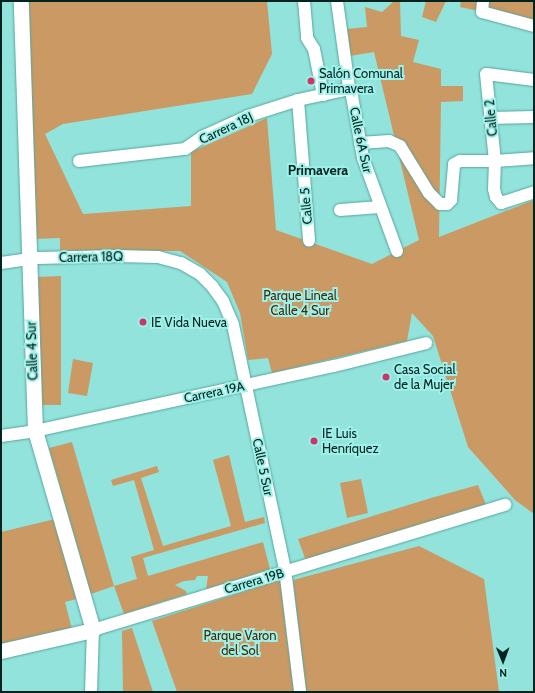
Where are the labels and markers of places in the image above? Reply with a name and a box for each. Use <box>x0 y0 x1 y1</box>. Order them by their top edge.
place label: Salón Comunal Primavera <box>319 66 403 97</box>
marker: Salón Comunal Primavera <box>306 76 316 86</box>
place label: IE Vida Nueva <box>151 314 227 330</box>
marker: IE Vida Nueva <box>138 317 148 327</box>
place label: Casa Social de la Mujer <box>394 362 456 393</box>
marker: Casa Social de la Mujer <box>381 372 391 382</box>
place label: IE Luis Henríquez <box>322 426 379 457</box>
marker: IE Luis Henríquez <box>309 436 319 446</box>

